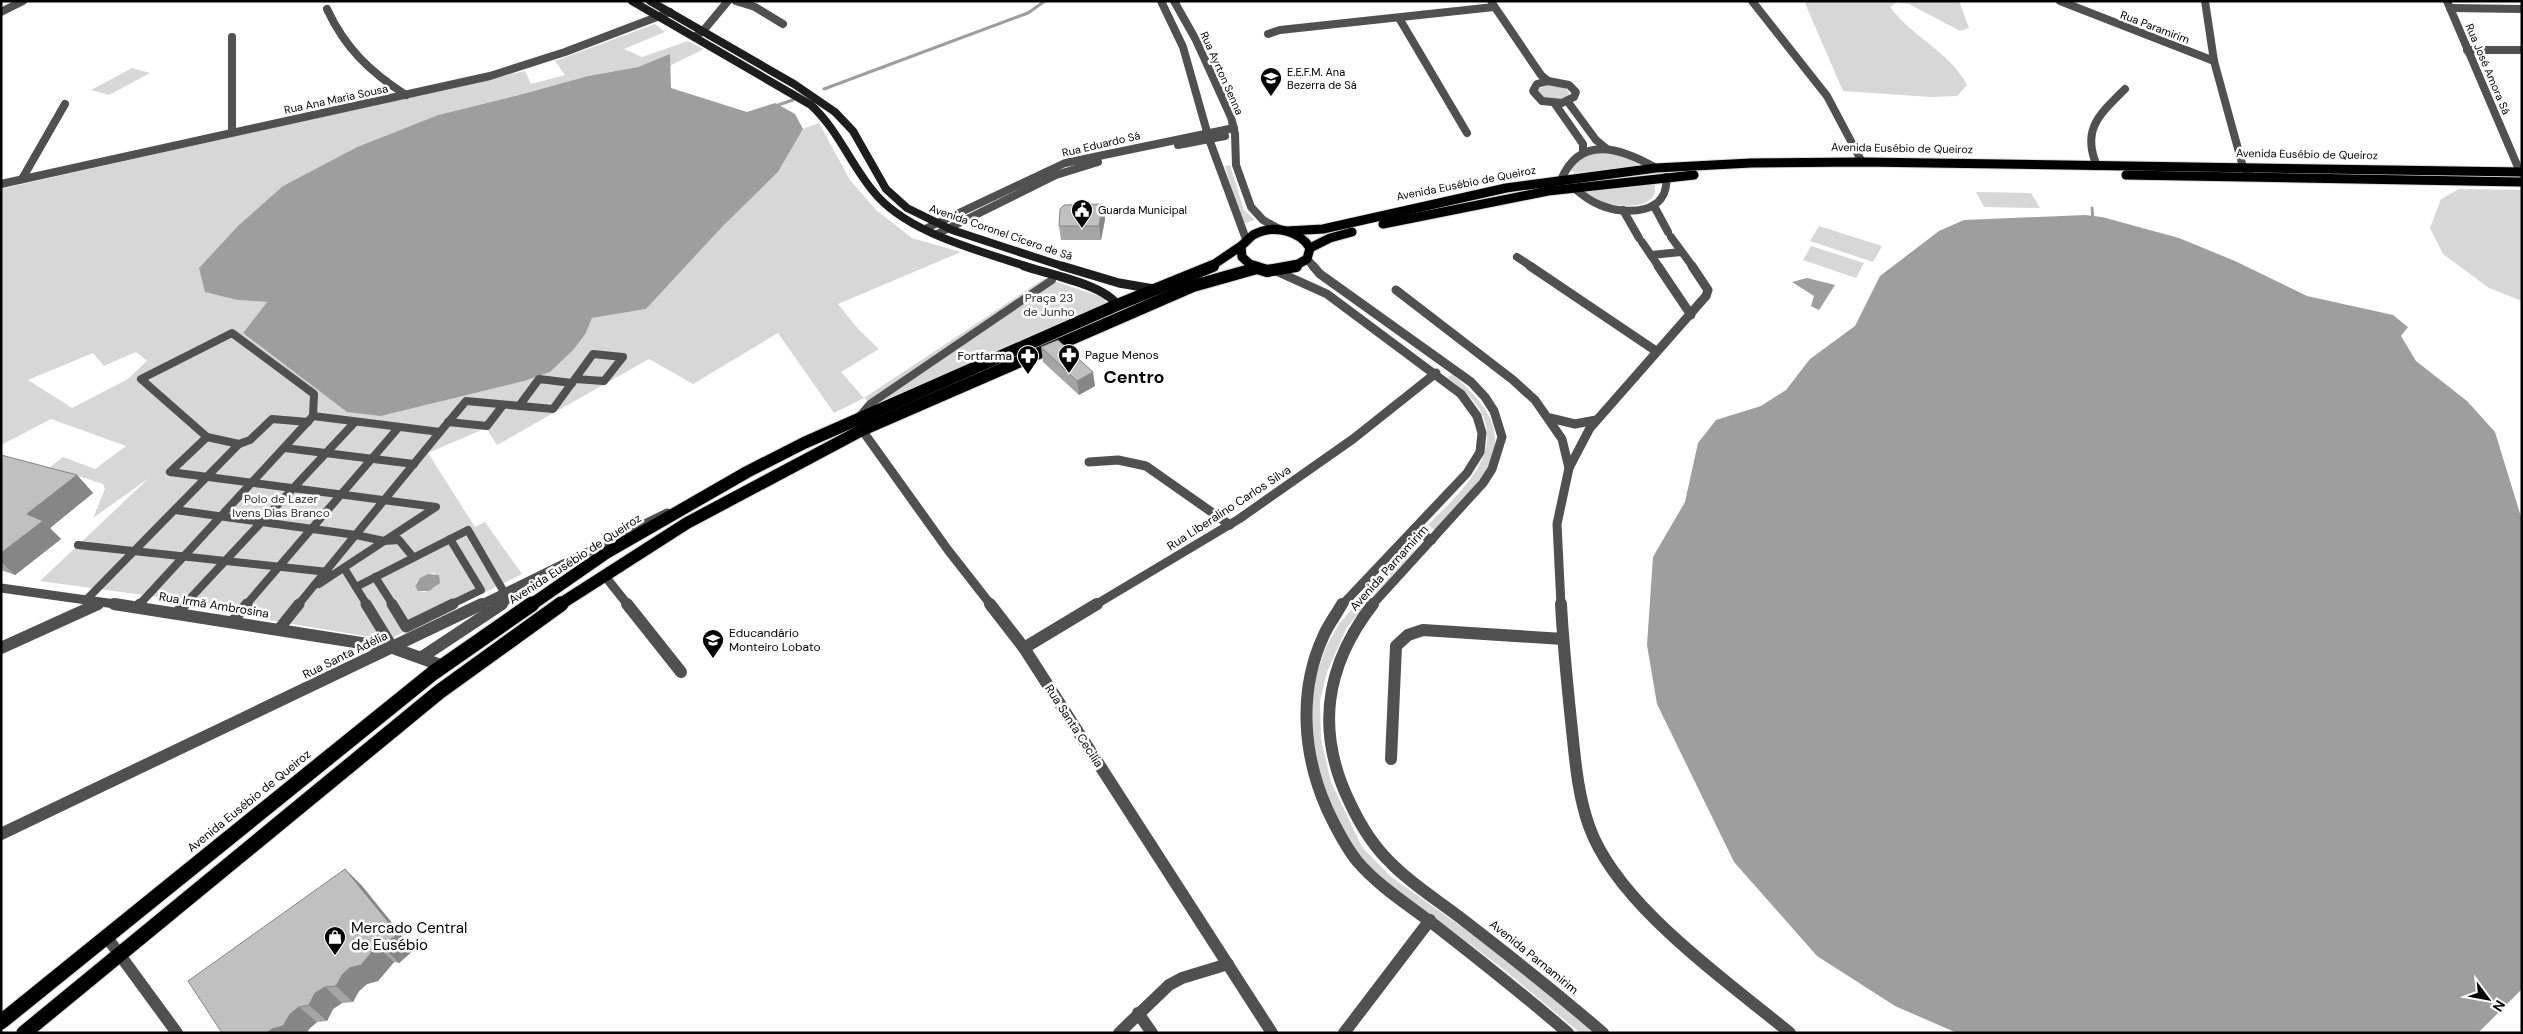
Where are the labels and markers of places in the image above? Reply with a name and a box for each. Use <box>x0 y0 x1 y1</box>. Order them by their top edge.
place label: E.E.F.M. Ana Bezerra de Sá <box>1287 65 1357 92</box>
school or university icon: E.E.F.M. Ana Bezerra de Sá <box>1259 66 1283 97</box>
public building icon: Guarda Municipal <box>1070 198 1094 229</box>
place label: Guarda Municipal <box>1098 203 1187 217</box>
pharmacy icon: Pague Menos <box>1057 343 1081 374</box>
pharmacy icon: Fortfarma <box>1016 344 1040 375</box>
place label: Pague Menos <box>1085 347 1159 363</box>
place label: Fortfarma <box>958 348 1012 364</box>
place label: Educandário Monteiro Lobato <box>729 625 821 655</box>
school or university icon: Educandário Monteiro Lobato <box>701 628 725 659</box>
place label: Mercado Central de Eusébio <box>351 918 467 955</box>
shop icon: Mercado Central de Eusébio <box>323 925 347 956</box>

